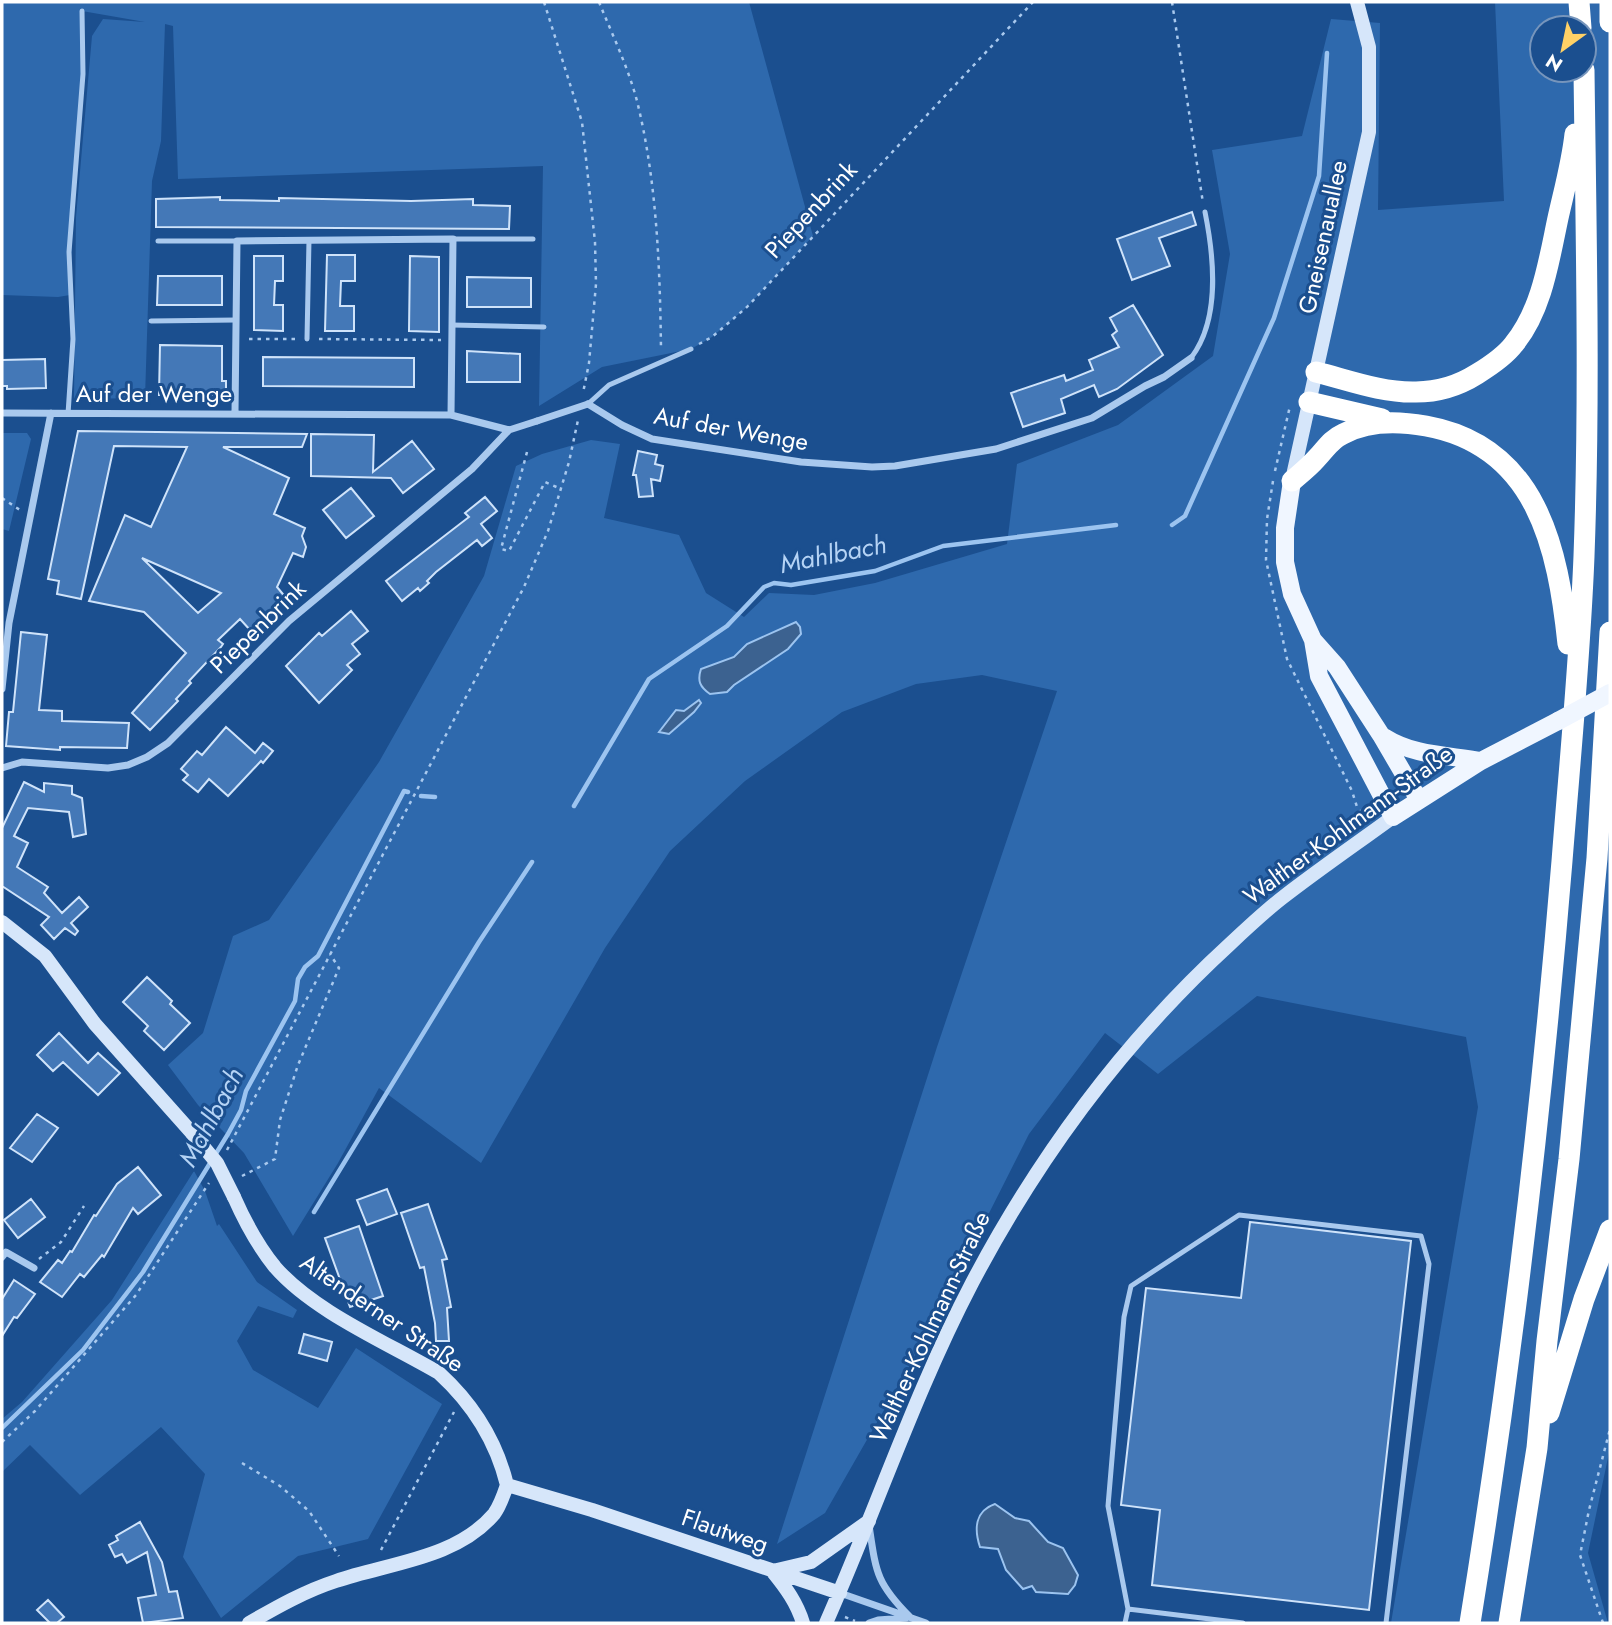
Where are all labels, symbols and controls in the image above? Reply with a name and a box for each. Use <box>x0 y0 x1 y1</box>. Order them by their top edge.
north arrow <box>1528 14 1598 84</box>
text: N <box>1540 47 1568 78</box>
street label: Piepenbrink <box>756 153 865 266</box>
street label: Gneisenauallee <box>1289 157 1356 317</box>
street label: Auf der Wenge <box>76 376 232 411</box>
street label: Auf der Wenge <box>651 398 811 459</box>
water label: Mahlbach <box>776 525 890 583</box>
street label: Piepenbrink <box>202 571 314 682</box>
street label: Walther-Kohlmann-Straße <box>1236 736 1460 913</box>
water label: Mahlbach <box>169 1060 253 1174</box>
street label: Walther-Kohlmann-Straße <box>861 1205 999 1448</box>
street label: Altenderner Straße <box>293 1245 471 1381</box>
street label: Flautweg <box>677 1499 773 1562</box>

